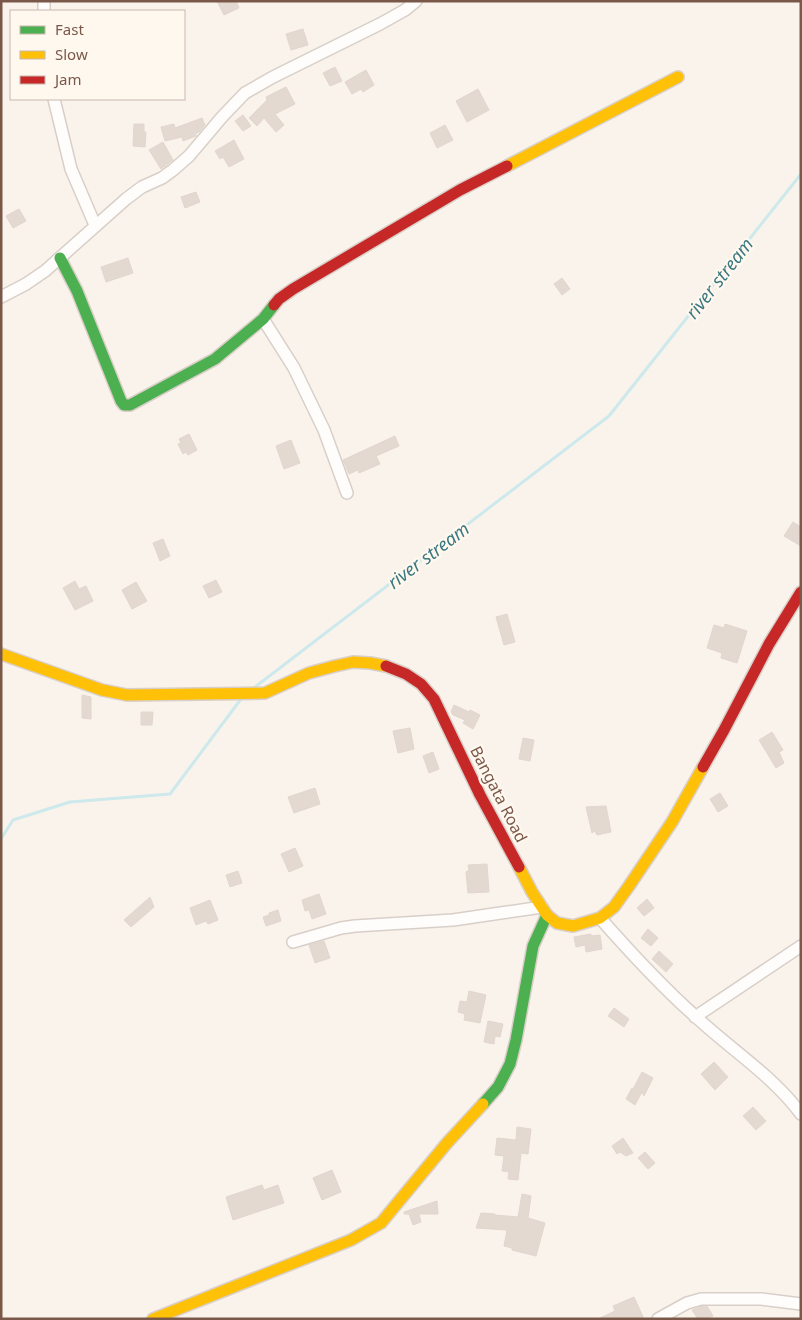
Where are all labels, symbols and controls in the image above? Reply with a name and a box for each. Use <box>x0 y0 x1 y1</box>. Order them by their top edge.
legend <box>10 10 185 100</box>
text: Fast <box>55 19 84 39</box>
text: Slow <box>55 44 88 64</box>
text: Jam <box>53 69 82 89</box>
water label: river stream <box>680 233 758 323</box>
water label: river stream <box>382 516 474 594</box>
street label: Bangata Road <box>465 742 533 846</box>

